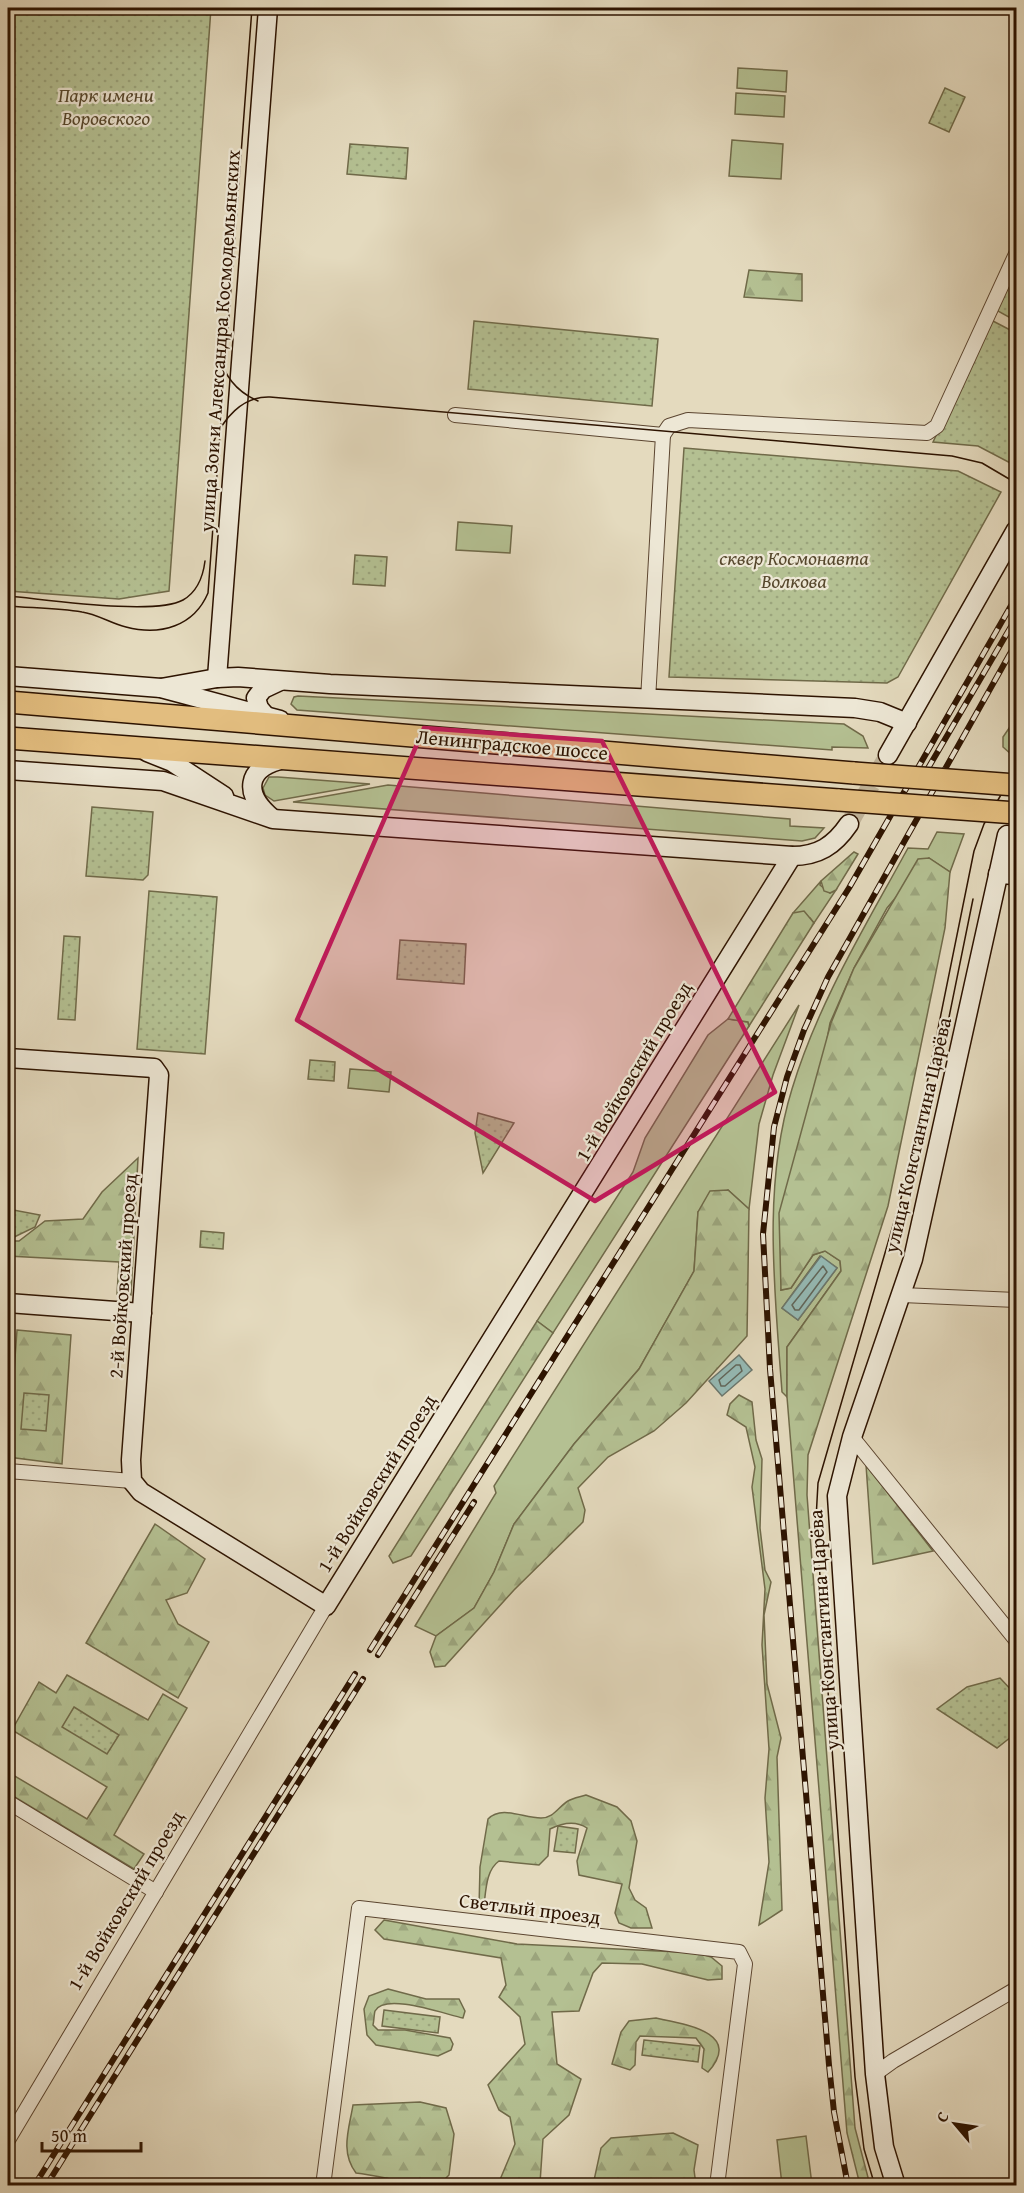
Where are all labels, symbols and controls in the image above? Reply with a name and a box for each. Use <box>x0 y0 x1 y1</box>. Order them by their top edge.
park label: Парк имени Воровского <box>58 80 154 132</box>
street label: улица Зои и Александра Космодемьянских <box>191 148 247 534</box>
park label: сквер Космонавта Волкова <box>719 543 870 595</box>
street label: Ленинградское шоссе <box>415 721 609 767</box>
street label: 1-й Войковский проезд <box>568 975 698 1167</box>
street label: улица Константина Царёва <box>876 1014 958 1257</box>
street label: 2-й Войковский проезд <box>100 1172 144 1379</box>
street label: 1-й Войковский проезд <box>309 1388 443 1578</box>
street label: улица Константина Царёва <box>800 1508 846 1752</box>
street label: 1-й Войковский проезд <box>60 1804 190 1996</box>
street label: Светлый проезд <box>458 1885 602 1931</box>
north arrow <box>925 2094 985 2154</box>
text: С <box>929 2107 955 2127</box>
scale bar <box>42 2115 141 2153</box>
text: 50 m <box>51 2122 87 2149</box>

